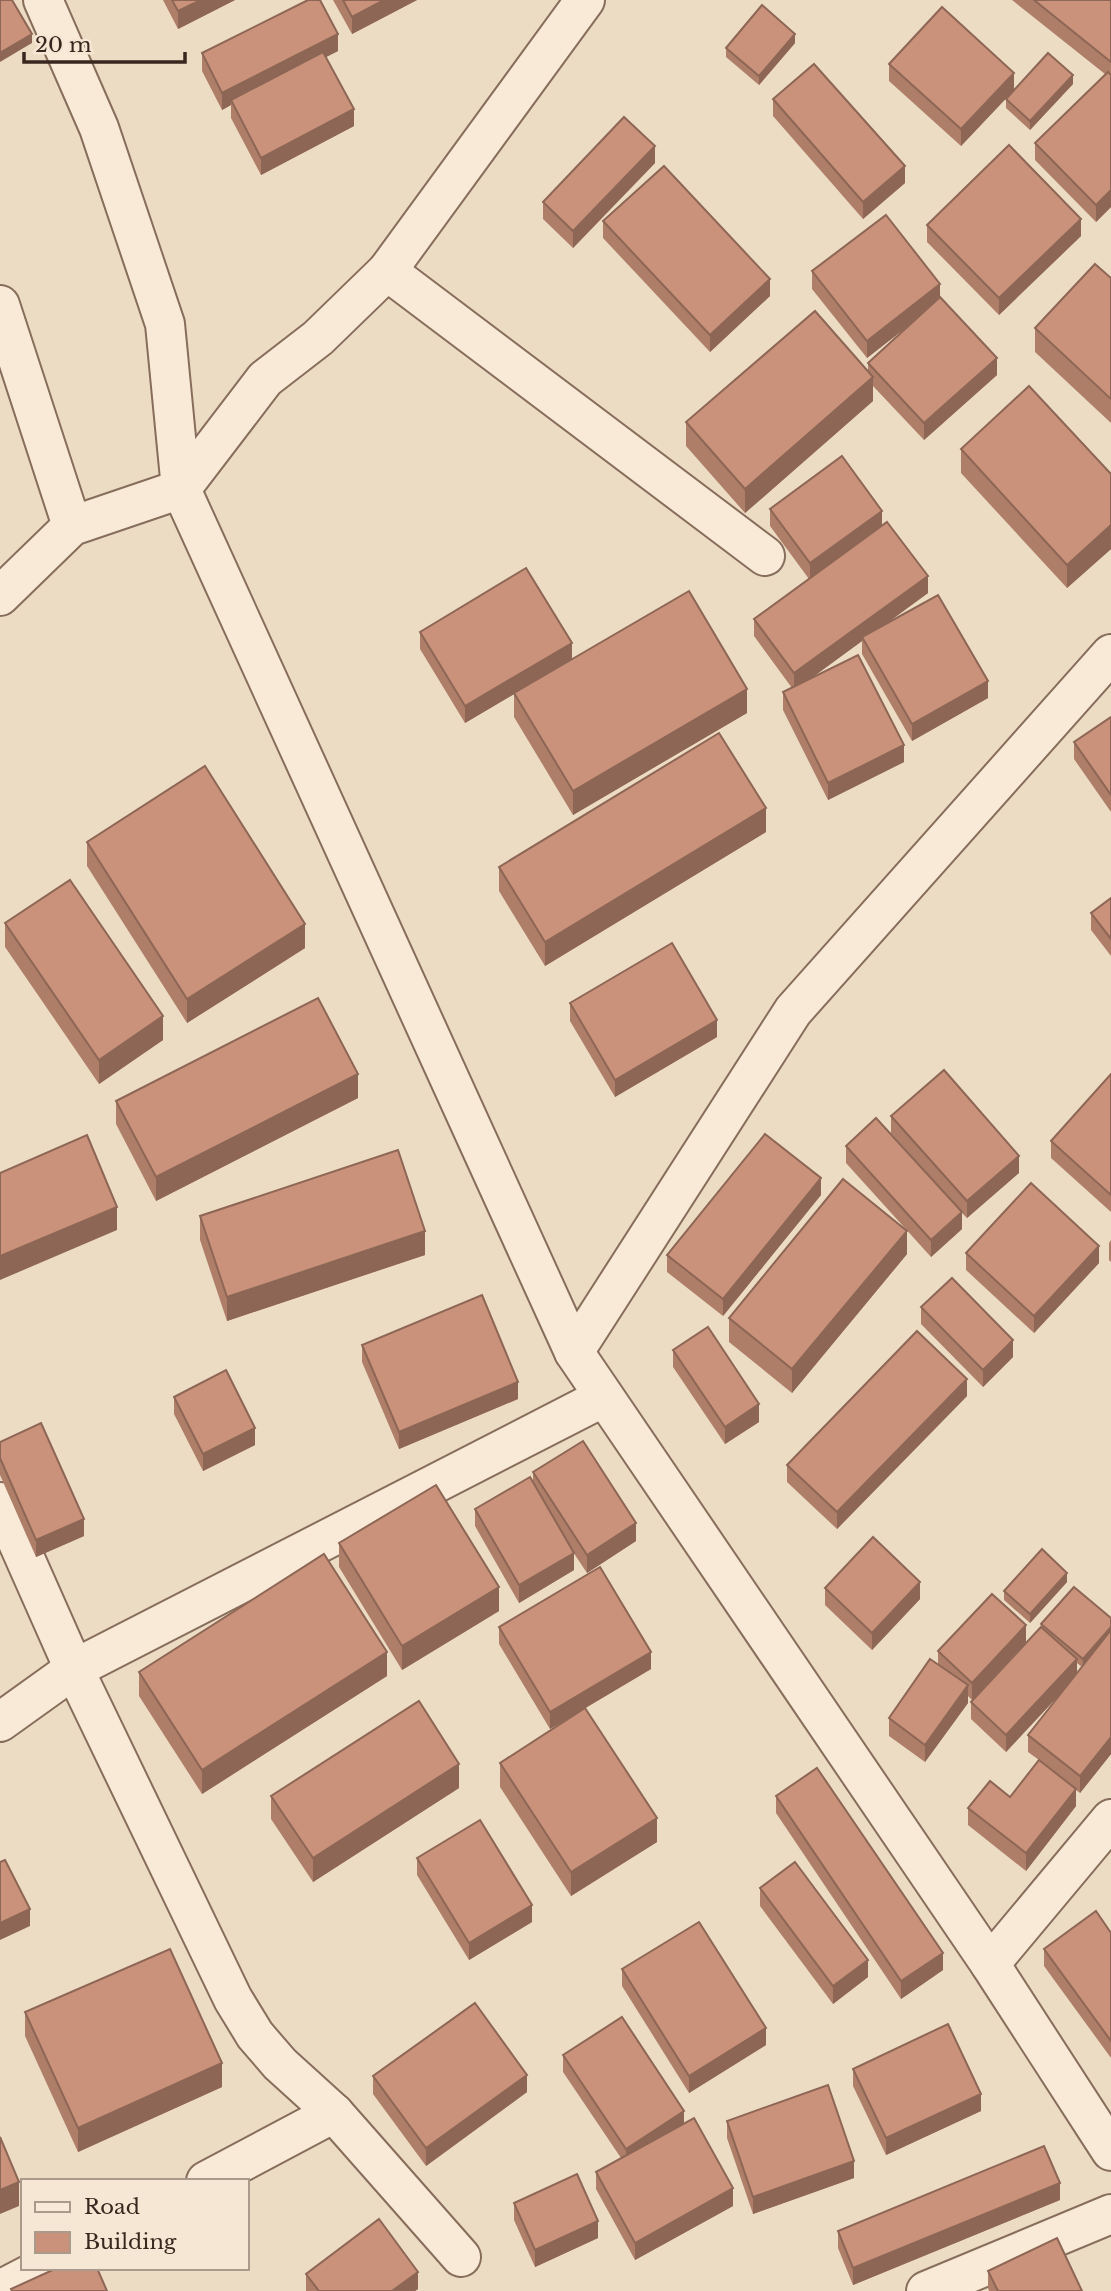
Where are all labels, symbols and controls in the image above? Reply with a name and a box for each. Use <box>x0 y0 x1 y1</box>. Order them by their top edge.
scale bar <box>24 21 186 65</box>
text: 20 m <box>35 32 92 58</box>
legend <box>21 2179 248 2270</box>
text: Road <box>84 2194 140 2220</box>
text: Building <box>84 2229 177 2255</box>

